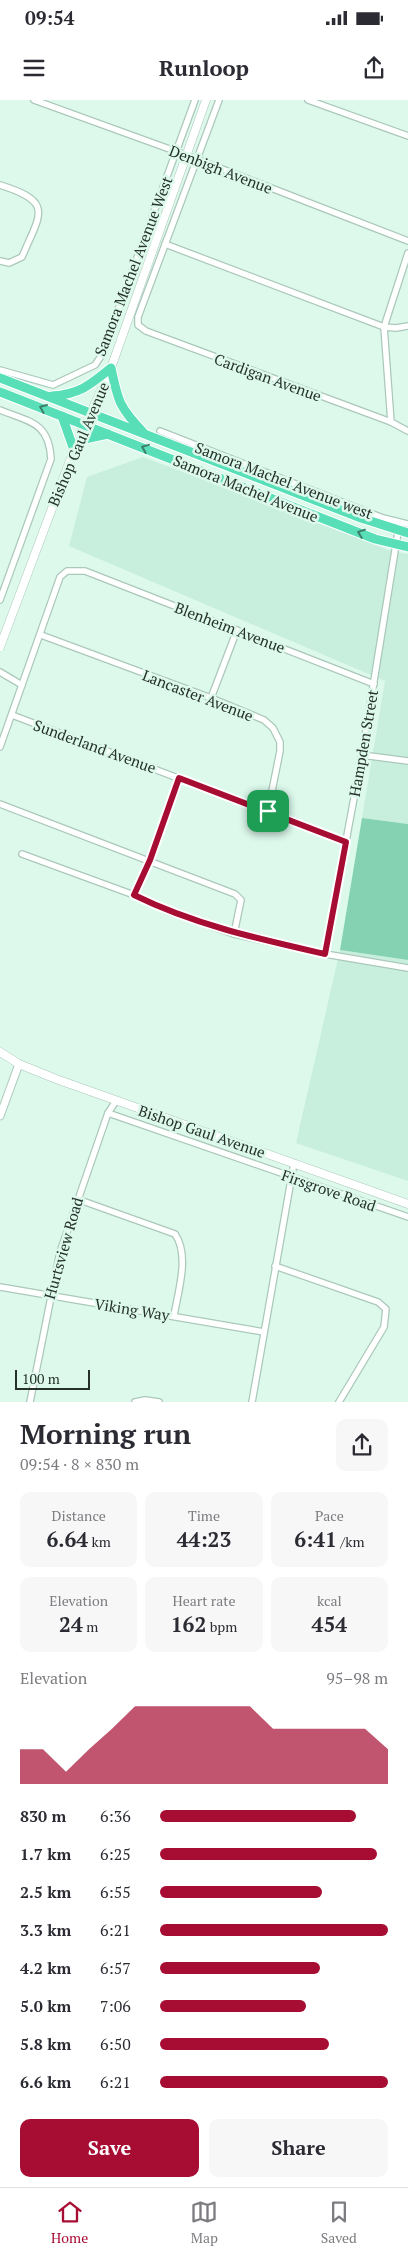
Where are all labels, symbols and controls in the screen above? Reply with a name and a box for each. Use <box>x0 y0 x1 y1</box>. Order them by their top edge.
text: 09:54 <box>25 5 74 30</box>
text: Runloop <box>159 53 249 82</box>
icon: menu <box>20 54 48 82</box>
icon: share <box>360 54 388 82</box>
street label: Denbigh Avenue <box>167 140 275 198</box>
street label: Samora Machel Avenue West <box>89 173 177 359</box>
street label: Cardigan Avenue <box>212 348 324 406</box>
street label: Bishop Gaul Avenue <box>43 379 113 509</box>
one-way arrow <box>39 403 48 414</box>
street label: Samora Machel Avenue west <box>193 438 375 522</box>
one-way arrow <box>142 443 150 453</box>
street label: Samora Machel Avenue <box>171 451 321 525</box>
one-way arrow <box>358 529 366 539</box>
street label: Blenheim Avenue <box>172 597 288 657</box>
street label: Lancaster Avenue <box>140 665 256 725</box>
street label: Hampden Street <box>344 687 382 798</box>
street label: Sunderland Avenue <box>31 715 159 777</box>
pin <box>247 790 289 832</box>
icon: arrive <box>254 797 282 825</box>
street label: Bishop Gaul Avenue <box>136 1100 268 1162</box>
street label: Firsgrove Road <box>279 1164 379 1216</box>
street label: Hurtsview Road <box>39 1195 87 1301</box>
street label: Viking Way <box>93 1293 171 1325</box>
scale bar <box>15 1367 90 1390</box>
text: 100 m <box>22 1369 60 1388</box>
text: Morning run <box>20 1415 191 1452</box>
button: share <box>336 1419 388 1471</box>
text: 09:54 · 8 × 830 m <box>20 1453 139 1475</box>
text: Distance <box>52 1506 106 1525</box>
text: Time <box>188 1506 220 1525</box>
text: Pace <box>315 1506 344 1525</box>
text: 6.64 <box>46 1525 88 1553</box>
text: 44:23 <box>177 1525 231 1553</box>
text: 6:41 <box>294 1525 337 1553</box>
text: km <box>88 1532 111 1551</box>
text: /km <box>337 1532 365 1551</box>
text: Elevation <box>49 1591 108 1610</box>
text: Heart rate <box>173 1591 235 1610</box>
text: kcal <box>317 1591 342 1610</box>
text: 24 <box>59 1610 83 1638</box>
text: 162 <box>171 1610 206 1638</box>
text: 454 <box>312 1610 347 1638</box>
text: m <box>83 1617 98 1636</box>
text: bpm <box>206 1617 237 1636</box>
text: Elevation <box>20 1667 87 1689</box>
text: 95–98 m <box>326 1667 388 1689</box>
text: 830 m <box>20 1805 66 1827</box>
text: 6:36 <box>100 1805 131 1827</box>
text: 1.7 km <box>20 1843 71 1865</box>
text: 6:25 <box>100 1843 131 1865</box>
text: 2.5 km <box>20 1881 71 1903</box>
text: 6:55 <box>100 1881 131 1903</box>
text: 3.3 km <box>20 1919 71 1941</box>
text: 6:21 <box>100 1919 131 1941</box>
text: 4.2 km <box>20 1957 71 1979</box>
text: 6:57 <box>100 1957 131 1979</box>
text: 5.0 km <box>20 1995 71 2017</box>
text: 7:06 <box>100 1995 131 2017</box>
text: 5.8 km <box>20 2033 71 2055</box>
text: 6:50 <box>100 2033 131 2055</box>
text: 6.6 km <box>20 2071 71 2093</box>
text: 6:21 <box>100 2071 131 2093</box>
button: Save <box>20 2119 199 2177</box>
button: Share <box>209 2119 388 2177</box>
tab: Home <box>51 2198 88 2247</box>
tab: Map <box>190 2198 218 2247</box>
tab: Saved <box>321 2198 357 2247</box>

